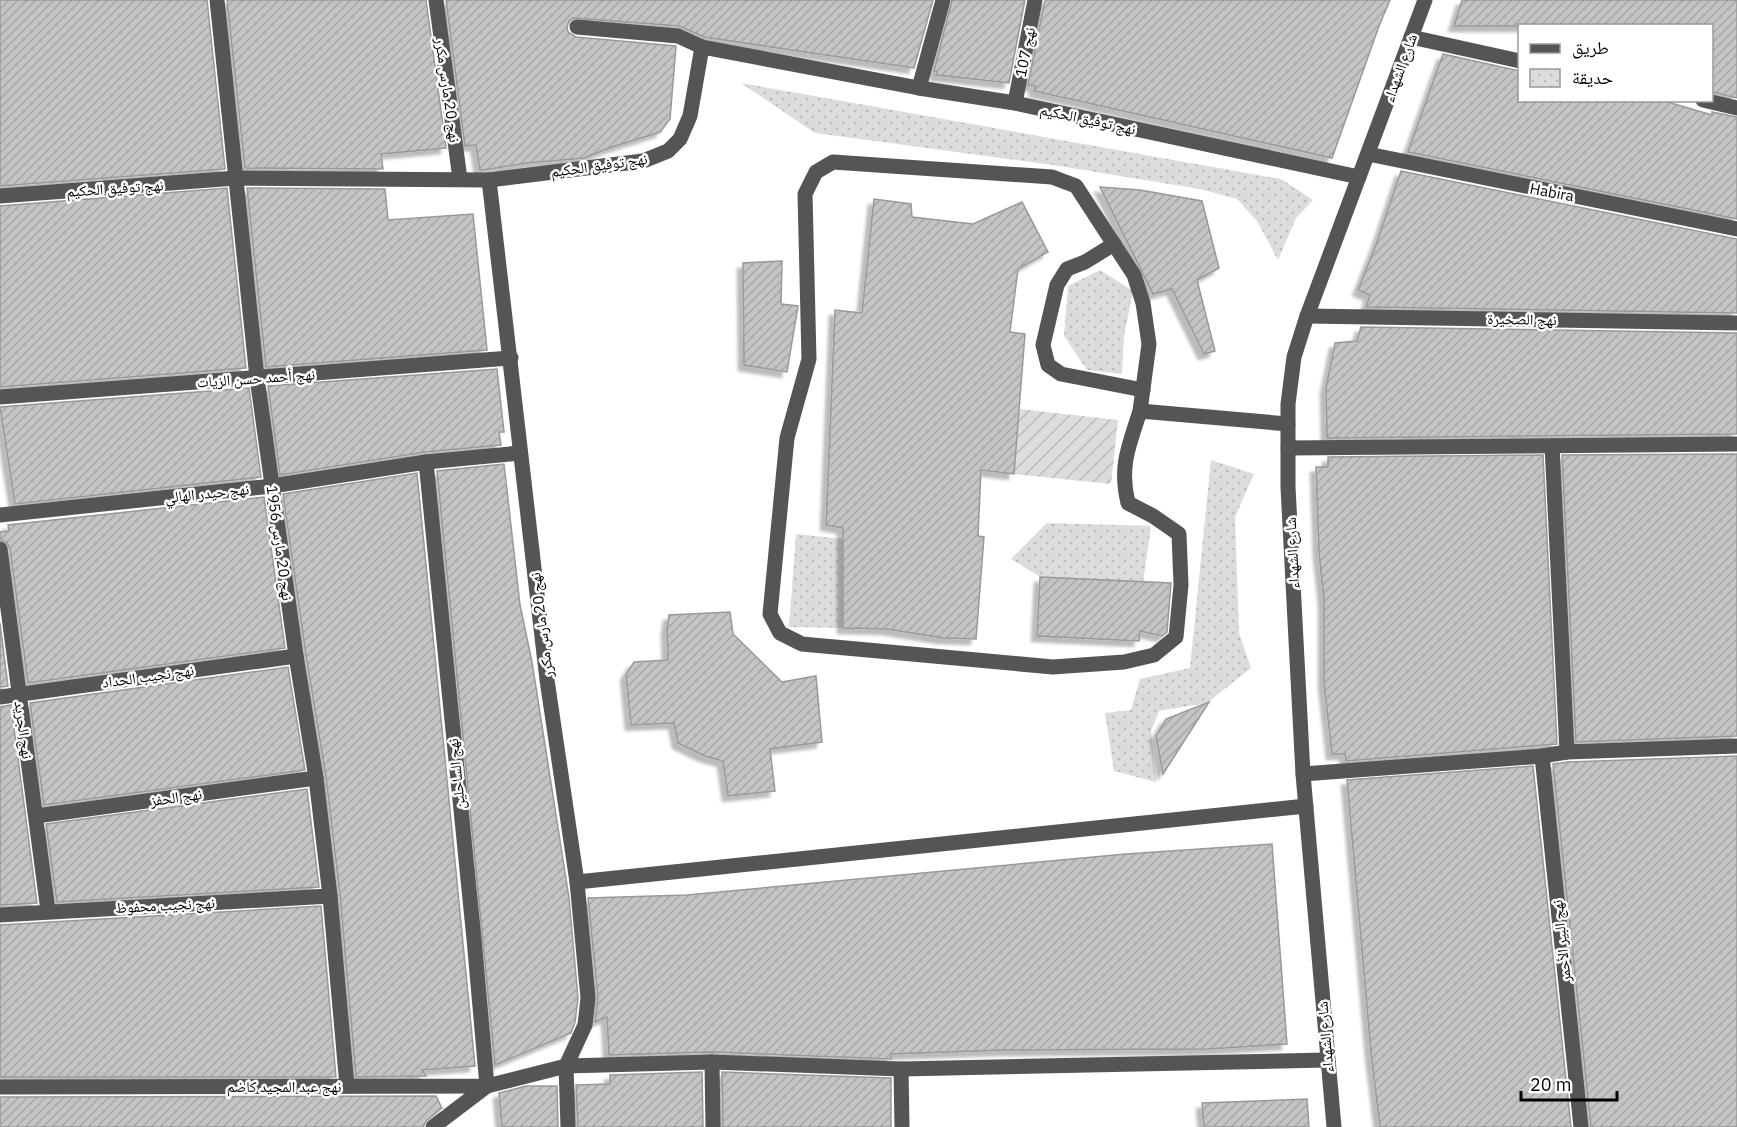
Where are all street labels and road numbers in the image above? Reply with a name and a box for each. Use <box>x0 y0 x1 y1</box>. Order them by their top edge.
street label: نهج 107 <box>1011 25 1040 79</box>
street label: شارع الشهداء <box>1379 31 1422 105</box>
street label: نهج 20 مارس مكرر <box>430 35 465 144</box>
street label: نهج توفيق الحكيم <box>1038 100 1138 139</box>
street label: نهج توفيق الحكيم <box>549 149 649 182</box>
street label: نهج توفيق الحكيم <box>66 175 164 202</box>
street label: Habira <box>1528 178 1576 206</box>
street label: نهج الصخيرة <box>1487 309 1557 330</box>
street label: نهج أحمد حسن الزيات <box>196 364 316 393</box>
street label: نهج حيدر الهالي <box>164 479 250 510</box>
street label: نهج 20 مارس 1956 <box>262 484 297 602</box>
street label: شارع الشهداء <box>1281 517 1304 589</box>
street label: نهج 20 مارس مكرر <box>525 571 558 680</box>
street label: نهج نجيب الحداد <box>101 660 195 693</box>
street label: نهج الجريد <box>10 700 37 760</box>
street label: نهج الساحلين <box>443 737 470 810</box>
street label: نهج الحفز <box>148 784 203 811</box>
street label: نهج نجيب محفوظ <box>115 893 215 918</box>
street label: نهج البير الأحمر <box>1547 899 1576 984</box>
street label: شارع الشهداء <box>1312 1000 1339 1074</box>
street label: نهج عبد المجيد كاضم <box>227 1077 341 1097</box>

